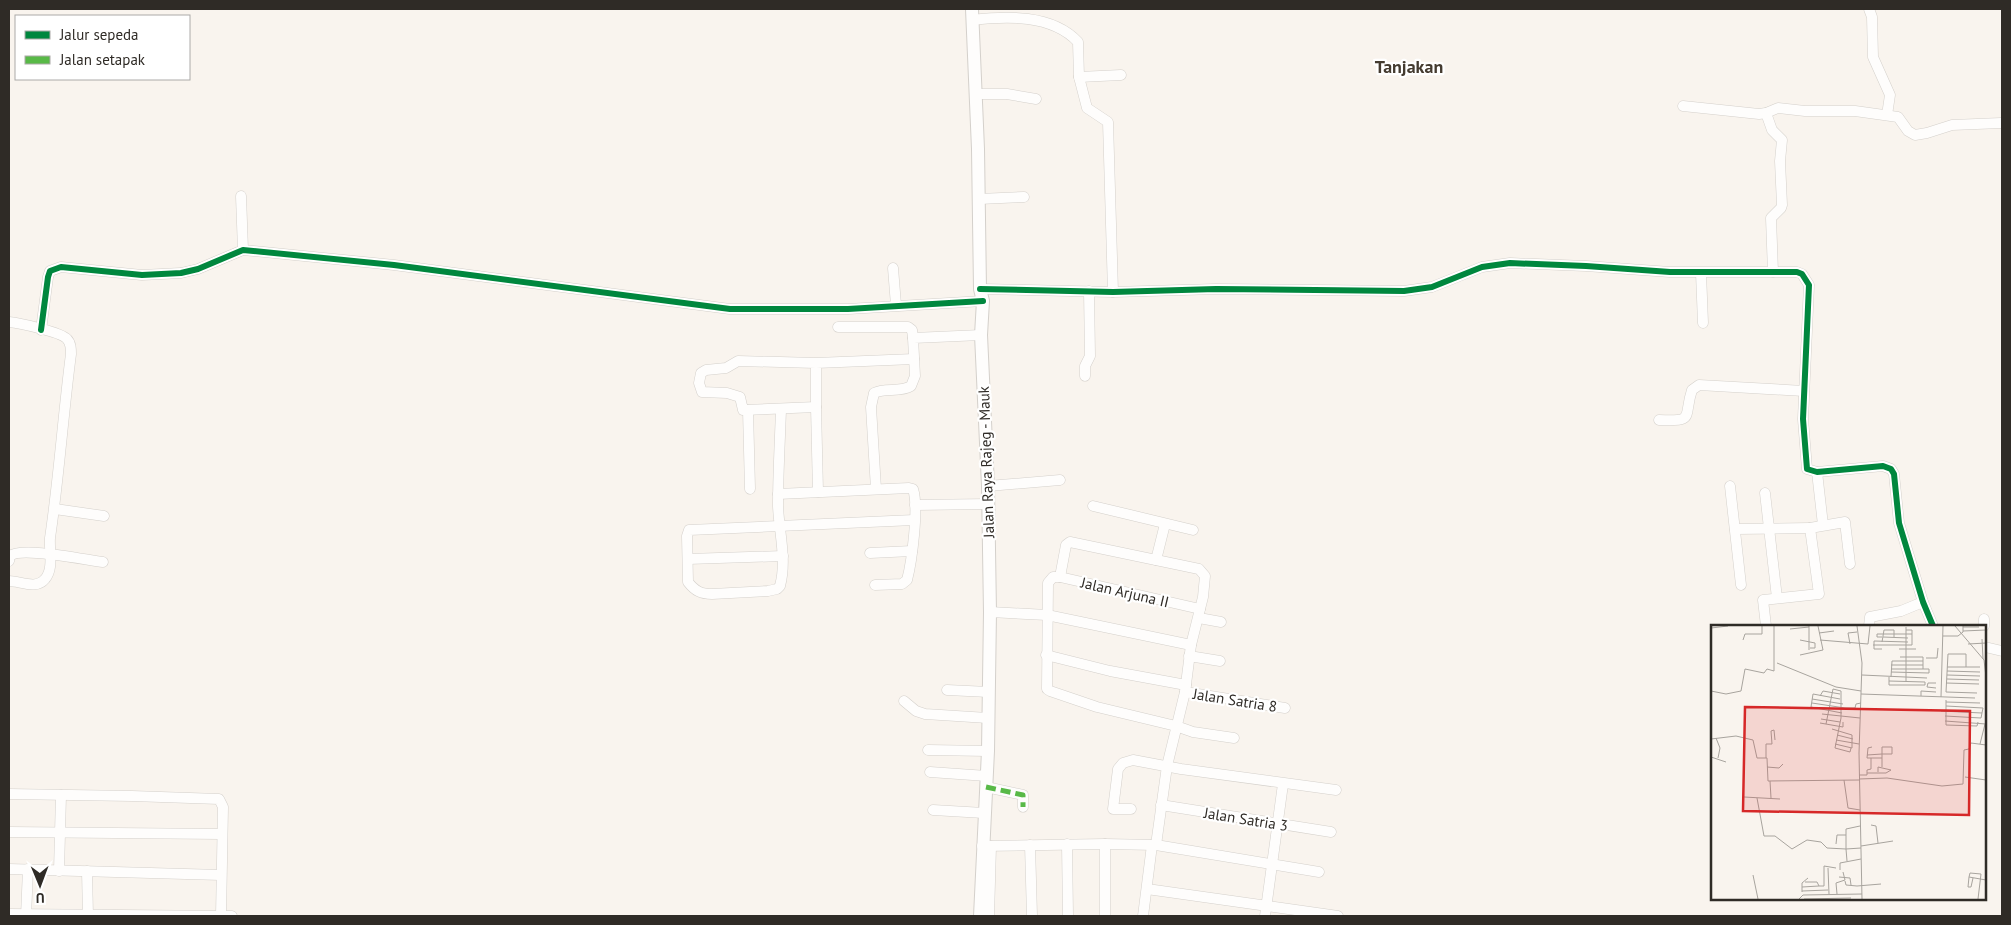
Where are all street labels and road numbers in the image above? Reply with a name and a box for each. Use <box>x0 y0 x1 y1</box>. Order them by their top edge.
street label: Jalan Raya Rajeg - Mauk <box>974 385 998 539</box>
street label: Jalan Arjuna II <box>1078 572 1171 611</box>
street label: Jalan Satria 8 <box>1191 684 1279 716</box>
street label: Jalan Satria 3 <box>1202 803 1290 835</box>

